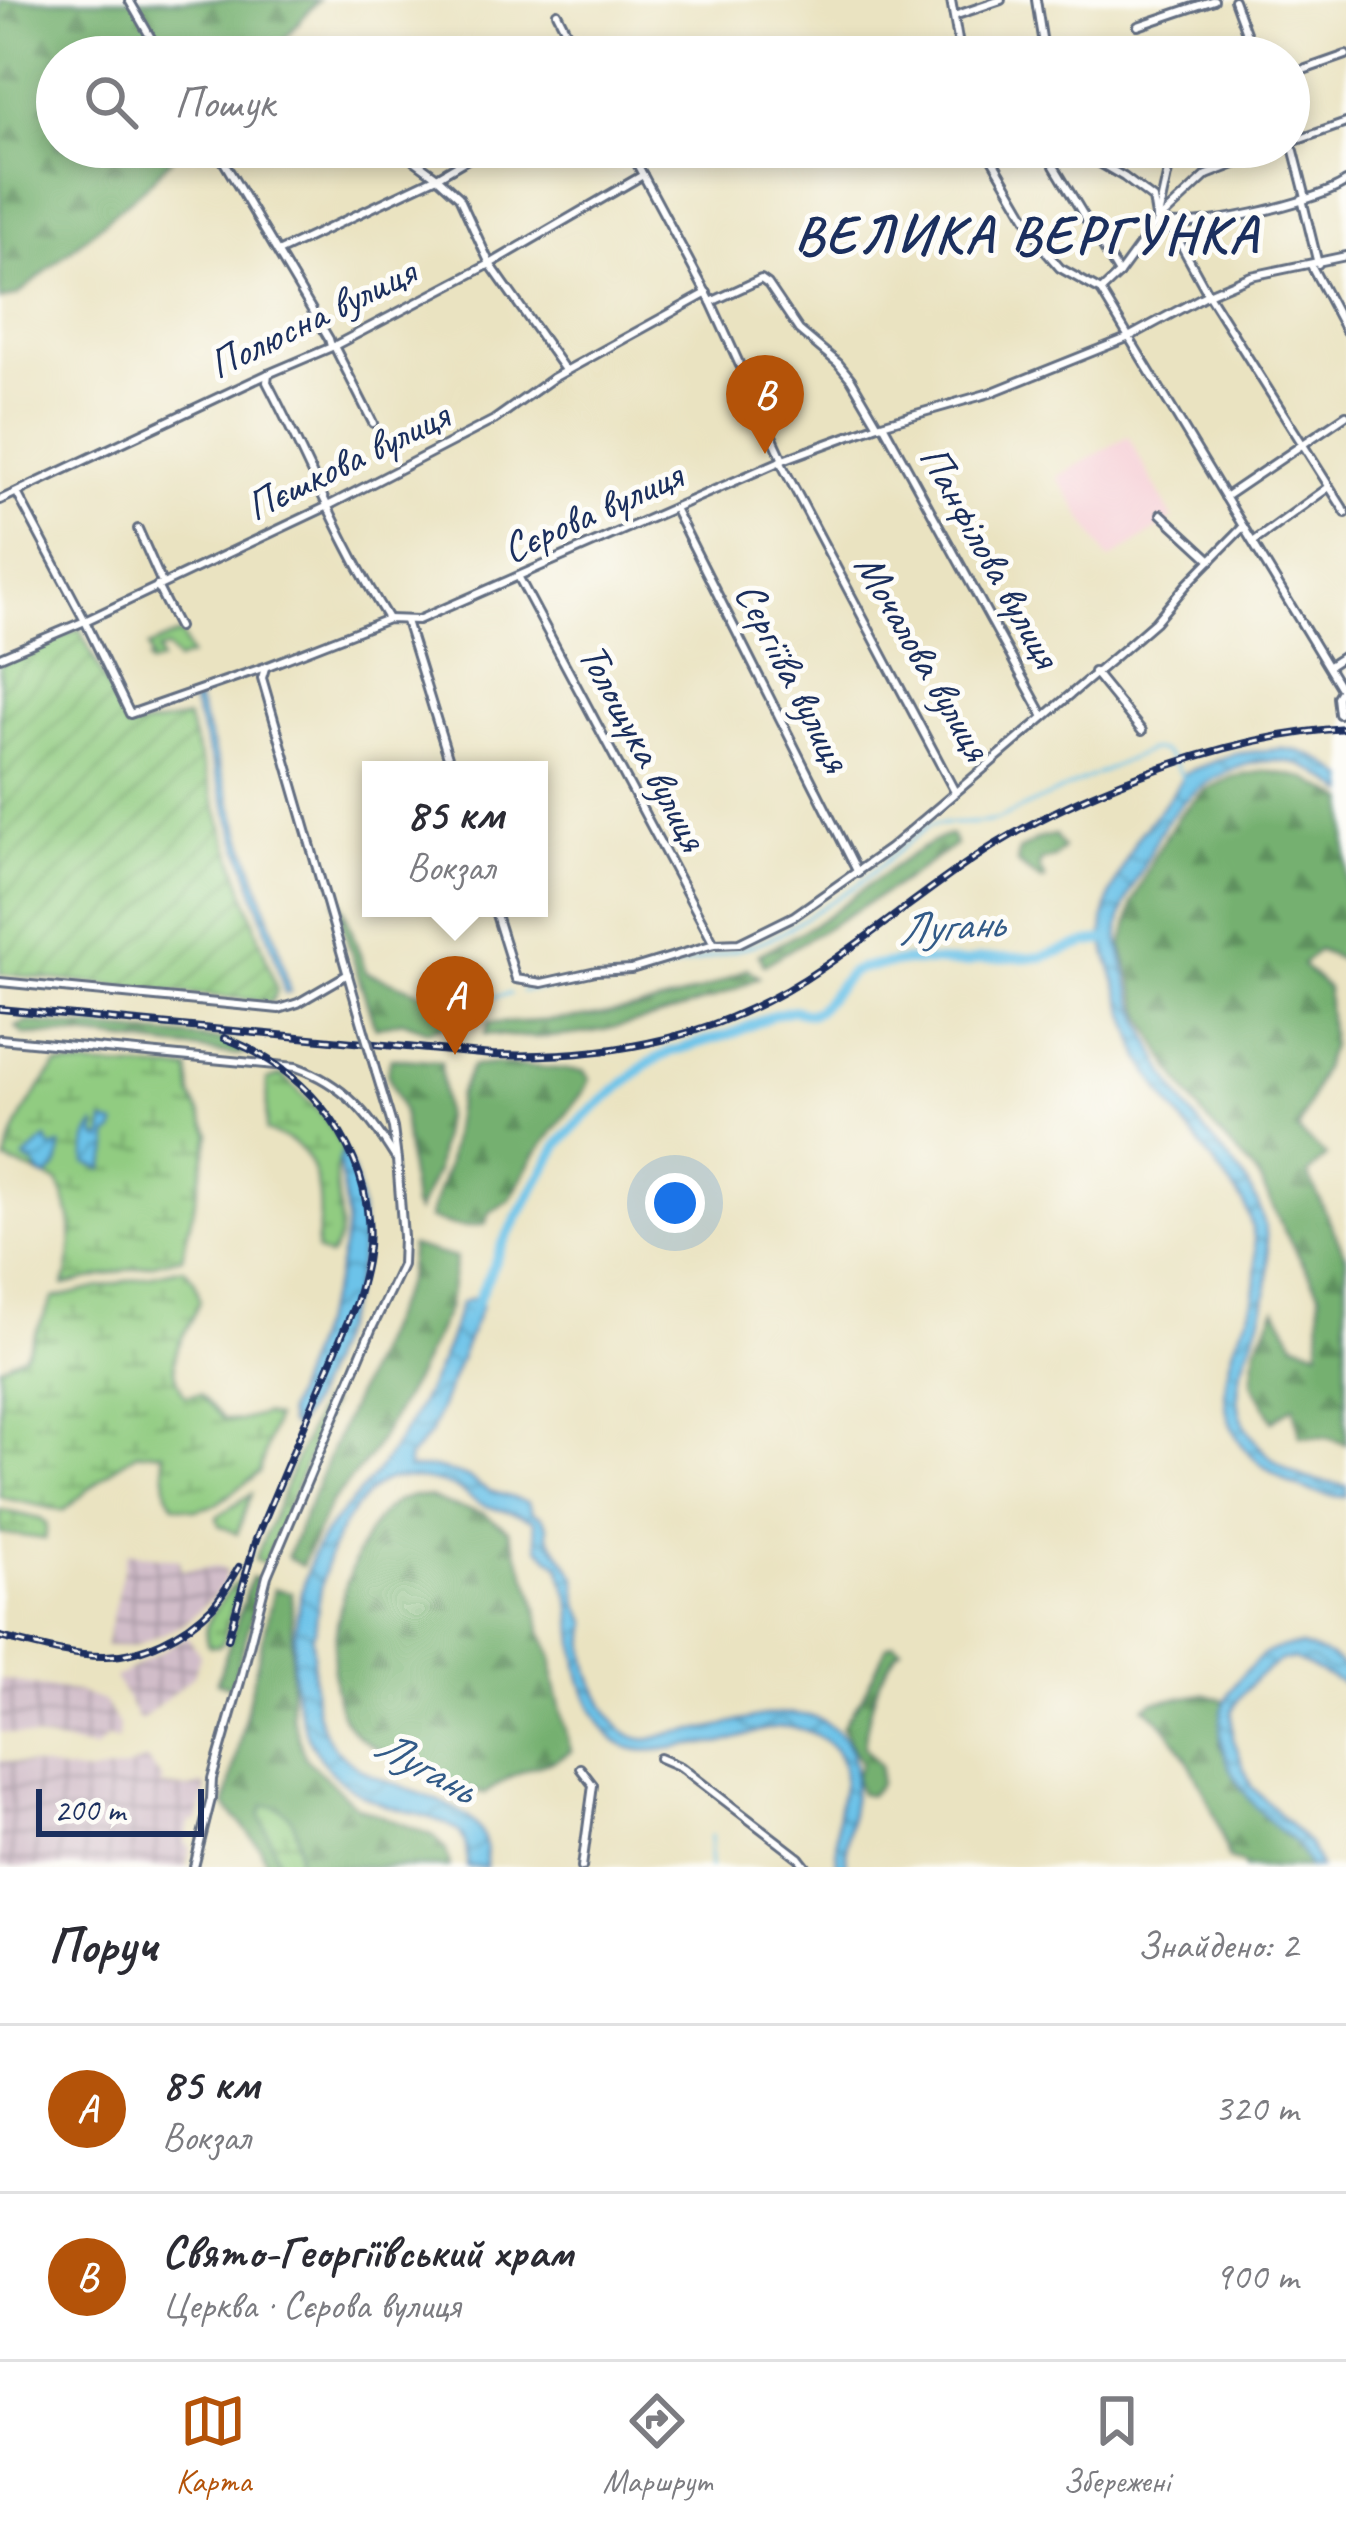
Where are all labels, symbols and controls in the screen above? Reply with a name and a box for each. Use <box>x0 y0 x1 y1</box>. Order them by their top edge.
search box <box>36 36 1310 168</box>
icon: search <box>78 69 144 135</box>
text: Пошук <box>174 74 274 131</box>
district label: ВЕЛИКА ВЕРГУНКА <box>795 200 1260 268</box>
street label: Полюсна вулиця <box>200 244 427 391</box>
pin: B <box>726 355 804 454</box>
street label: Пєшкова вулиця <box>237 388 460 533</box>
street label: Панфілова вулиця <box>907 436 1074 679</box>
street label: Сєрова вулиця <box>494 448 693 575</box>
street label: Мочалова вулиця <box>842 544 1004 772</box>
street label: Сергіїва вулиця <box>723 573 864 782</box>
street label: Толощука вулиця <box>566 634 721 861</box>
popup <box>362 761 548 917</box>
text: 85 км <box>406 786 504 843</box>
text: Вокзал <box>406 843 494 892</box>
water label: Лугань <box>896 894 1010 958</box>
pin: A <box>416 956 494 1055</box>
your location <box>645 1173 705 1233</box>
water label: Лугань <box>365 1716 489 1819</box>
scale bar <box>36 1783 204 1836</box>
text: 200 m <box>54 1789 125 1831</box>
text: Поруч <box>48 1913 157 1977</box>
text: Знайдено: 2 <box>1137 1921 1298 1970</box>
text: 85 км <box>162 2056 259 2113</box>
text: A <box>77 2084 97 2133</box>
text: 320 m <box>1214 2084 1298 2133</box>
text: Вокзал <box>162 2113 250 2162</box>
text: Свято-Георгіївський храм <box>162 2224 573 2281</box>
text: B <box>77 2252 97 2301</box>
text: 900 m <box>1214 2252 1298 2301</box>
text: Церква · Сєрова вулиця <box>162 2281 460 2330</box>
tab: Карта <box>176 2388 251 2502</box>
tab: Маршрут <box>603 2388 711 2502</box>
tab: Збережені <box>1063 2388 1170 2502</box>

